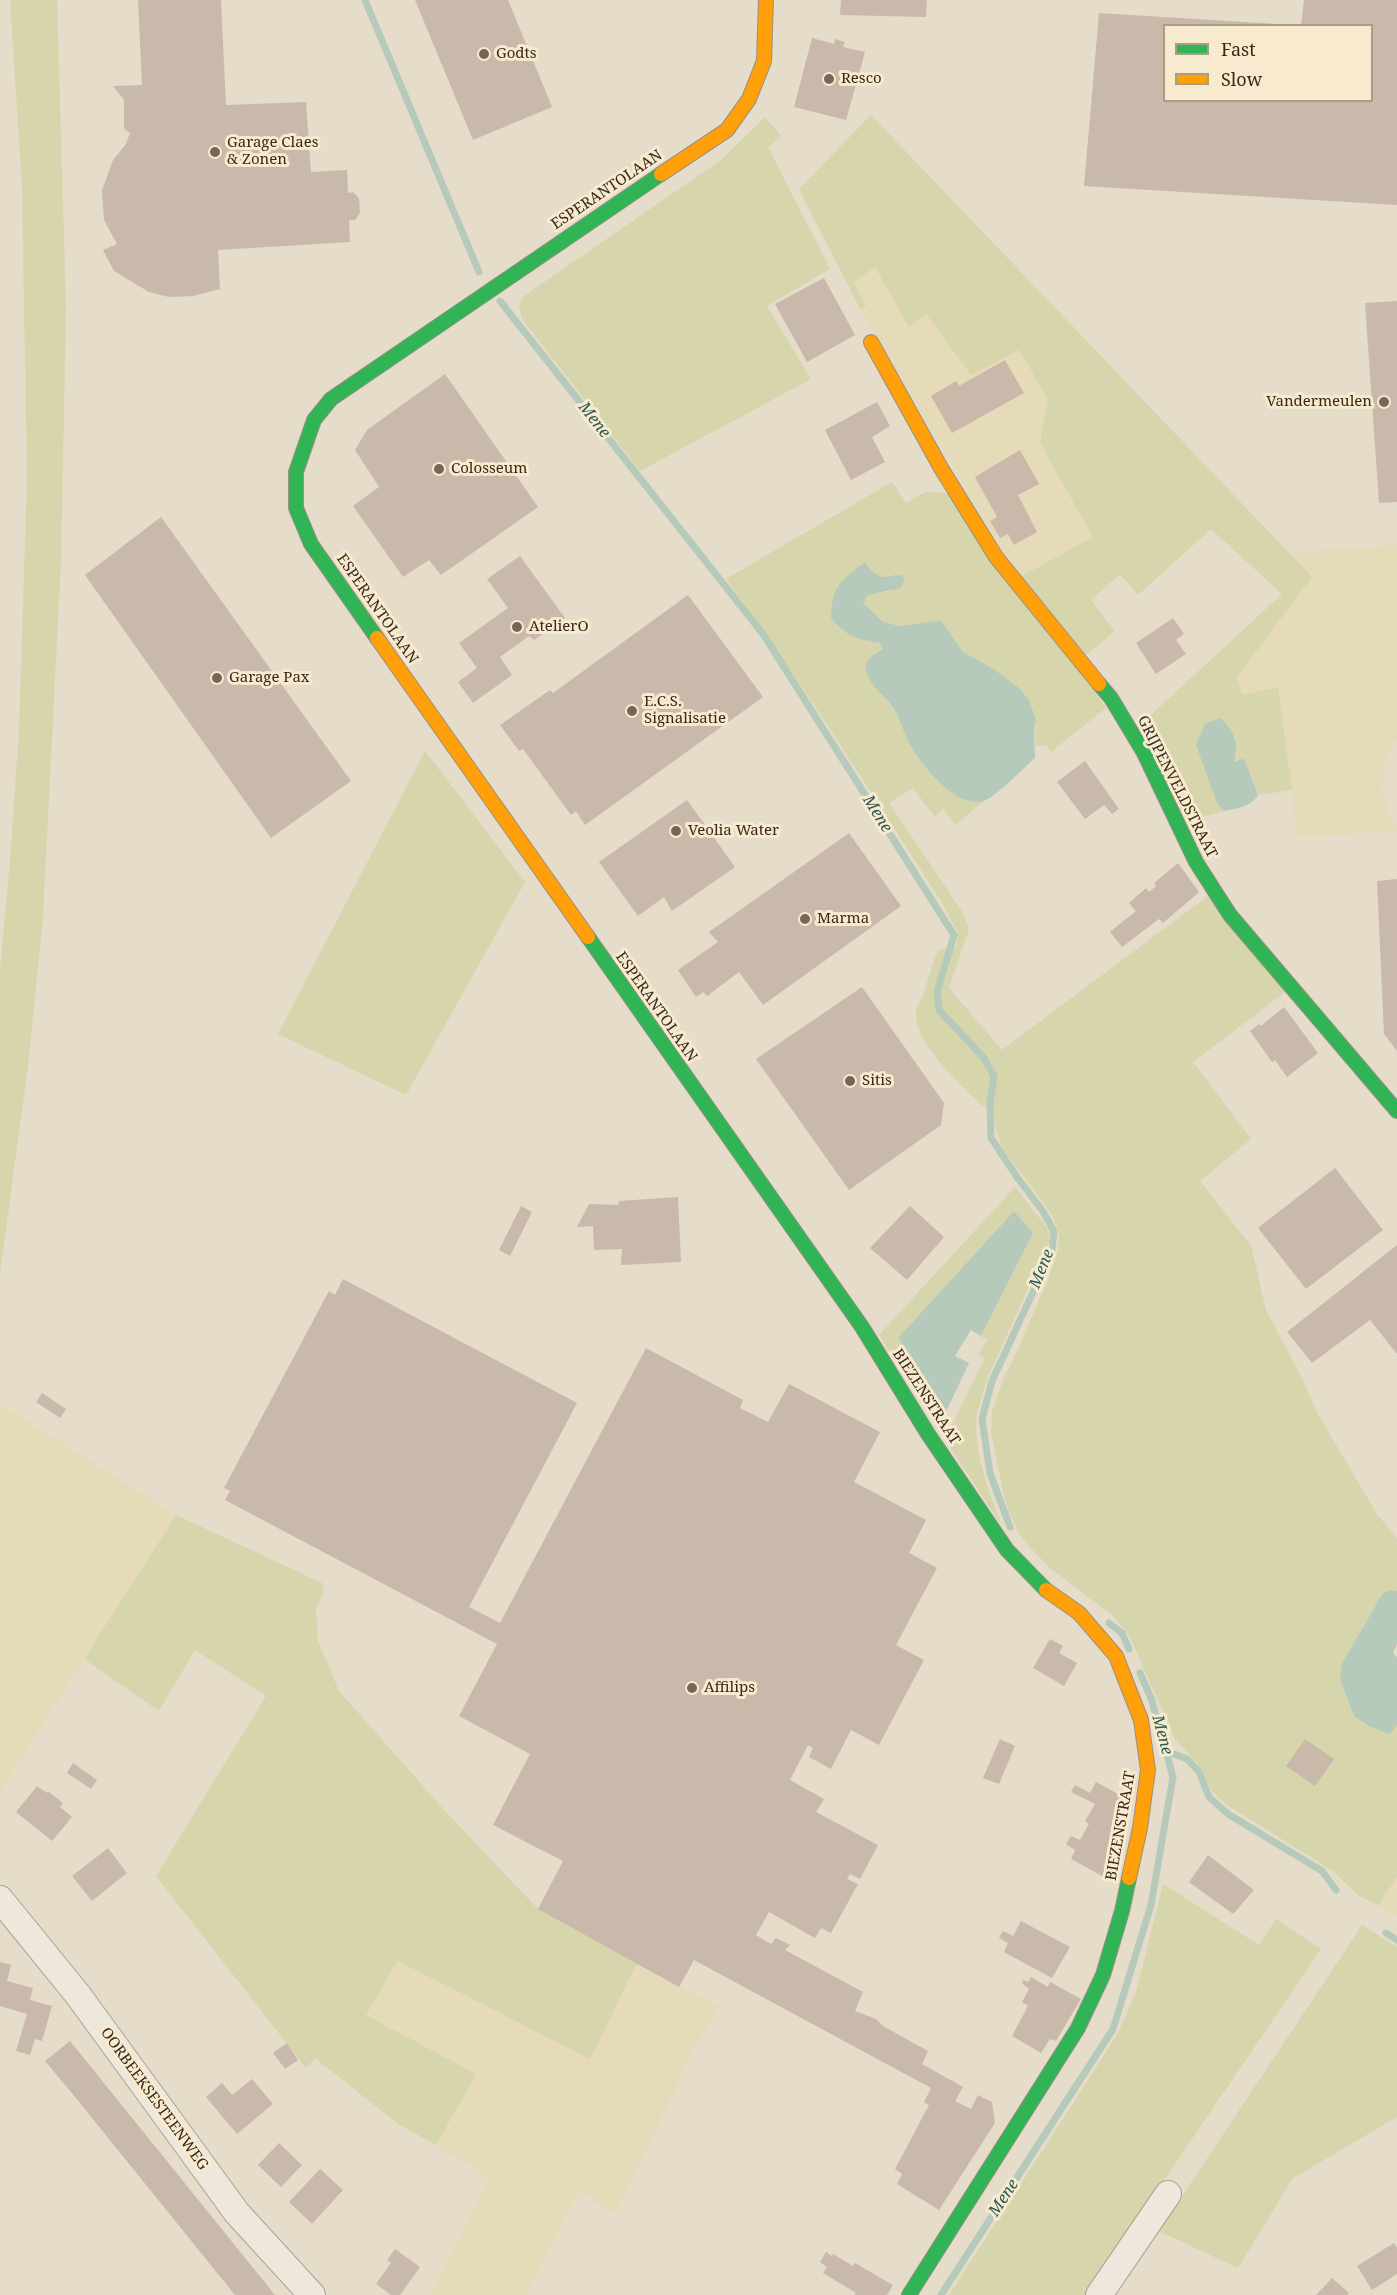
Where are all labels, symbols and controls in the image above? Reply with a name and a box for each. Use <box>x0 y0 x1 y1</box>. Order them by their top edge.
legend <box>1163 24 1373 102</box>
text: Fast <box>1221 37 1256 61</box>
place label: Godts <box>496 45 537 63</box>
marker: Godts <box>477 47 491 61</box>
text: Slow <box>1221 67 1262 91</box>
place label: Resco <box>841 70 882 88</box>
marker: Resco <box>822 72 836 86</box>
place label: Garage Claes & Zonen <box>227 134 318 169</box>
marker: Garage Claes & Zonen <box>208 145 222 159</box>
street label: ESPERANTOLAAN <box>548 146 666 234</box>
place label: Vandermeulen <box>1266 393 1372 411</box>
marker: Vandermeulen <box>1377 395 1391 409</box>
water label: Mene <box>574 398 614 442</box>
place label: Colosseum <box>451 460 527 478</box>
marker: Colosseum <box>432 462 446 476</box>
street label: ESPERANTOLAAN <box>332 551 422 667</box>
place label: AtelierO <box>529 618 589 636</box>
marker: AtelierO <box>510 620 524 634</box>
place label: Garage Pax <box>229 669 310 687</box>
marker: Garage Pax <box>210 671 224 685</box>
place label: E.C.S. Signalisatie <box>644 693 726 728</box>
marker: E.C.S. Signalisatie <box>625 704 639 718</box>
street label: GRIJPENVELDSTRAAT <box>1133 713 1221 861</box>
water label: Mene <box>858 792 896 836</box>
place label: Veolia Water <box>688 822 779 840</box>
marker: Veolia Water <box>669 824 683 838</box>
place label: Marma <box>817 910 869 928</box>
marker: Marma <box>798 912 812 926</box>
street label: ESPERANTOLAAN <box>611 949 701 1065</box>
place label: Sitis <box>862 1072 892 1090</box>
marker: Sitis <box>843 1074 857 1088</box>
water label: Mene <box>1026 1247 1058 1291</box>
street label: BIEZENSTRAAT <box>888 1346 964 1448</box>
place label: Affilips <box>704 1679 755 1697</box>
marker: Affilips <box>685 1681 699 1695</box>
water label: Mene <box>1148 1713 1176 1757</box>
street label: BIEZENSTRAAT <box>1103 1770 1139 1882</box>
street label: OORBEEKSESTEENWEG <box>96 2024 212 2174</box>
water label: Mene <box>985 2176 1023 2220</box>

